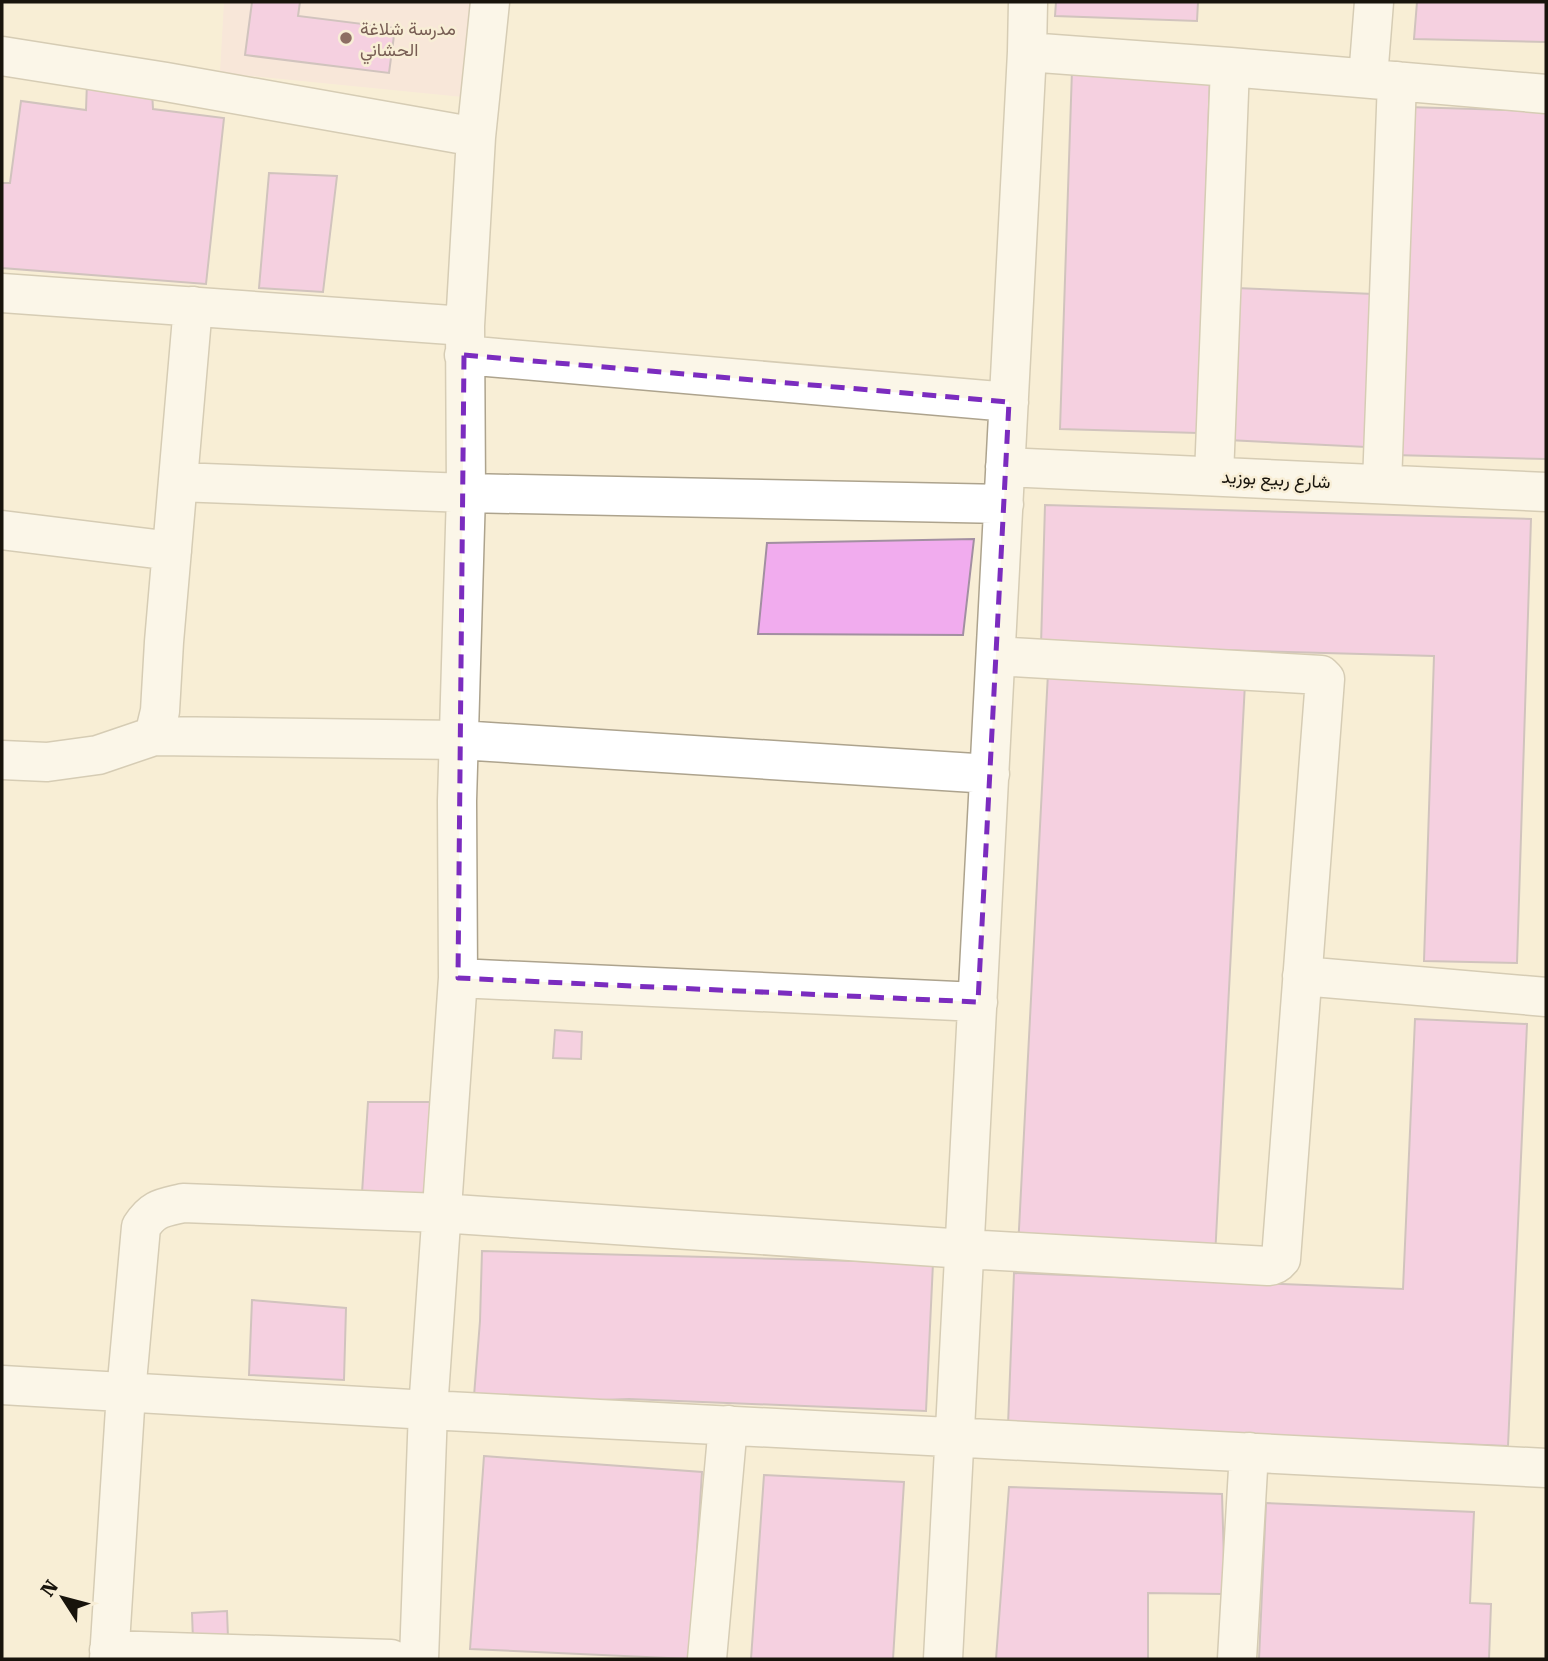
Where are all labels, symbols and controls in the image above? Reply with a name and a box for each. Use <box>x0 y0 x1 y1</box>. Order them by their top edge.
place label: مدرسة شلاغة الحشاني <box>360 18 456 65</box>
marker: مدرسة شلاغة الحشاني <box>338 30 354 46</box>
street label: شارع ربيع بوزيد <box>1221 466 1331 494</box>
north arrow <box>28 1563 98 1633</box>
text: N <box>36 1575 63 1601</box>

